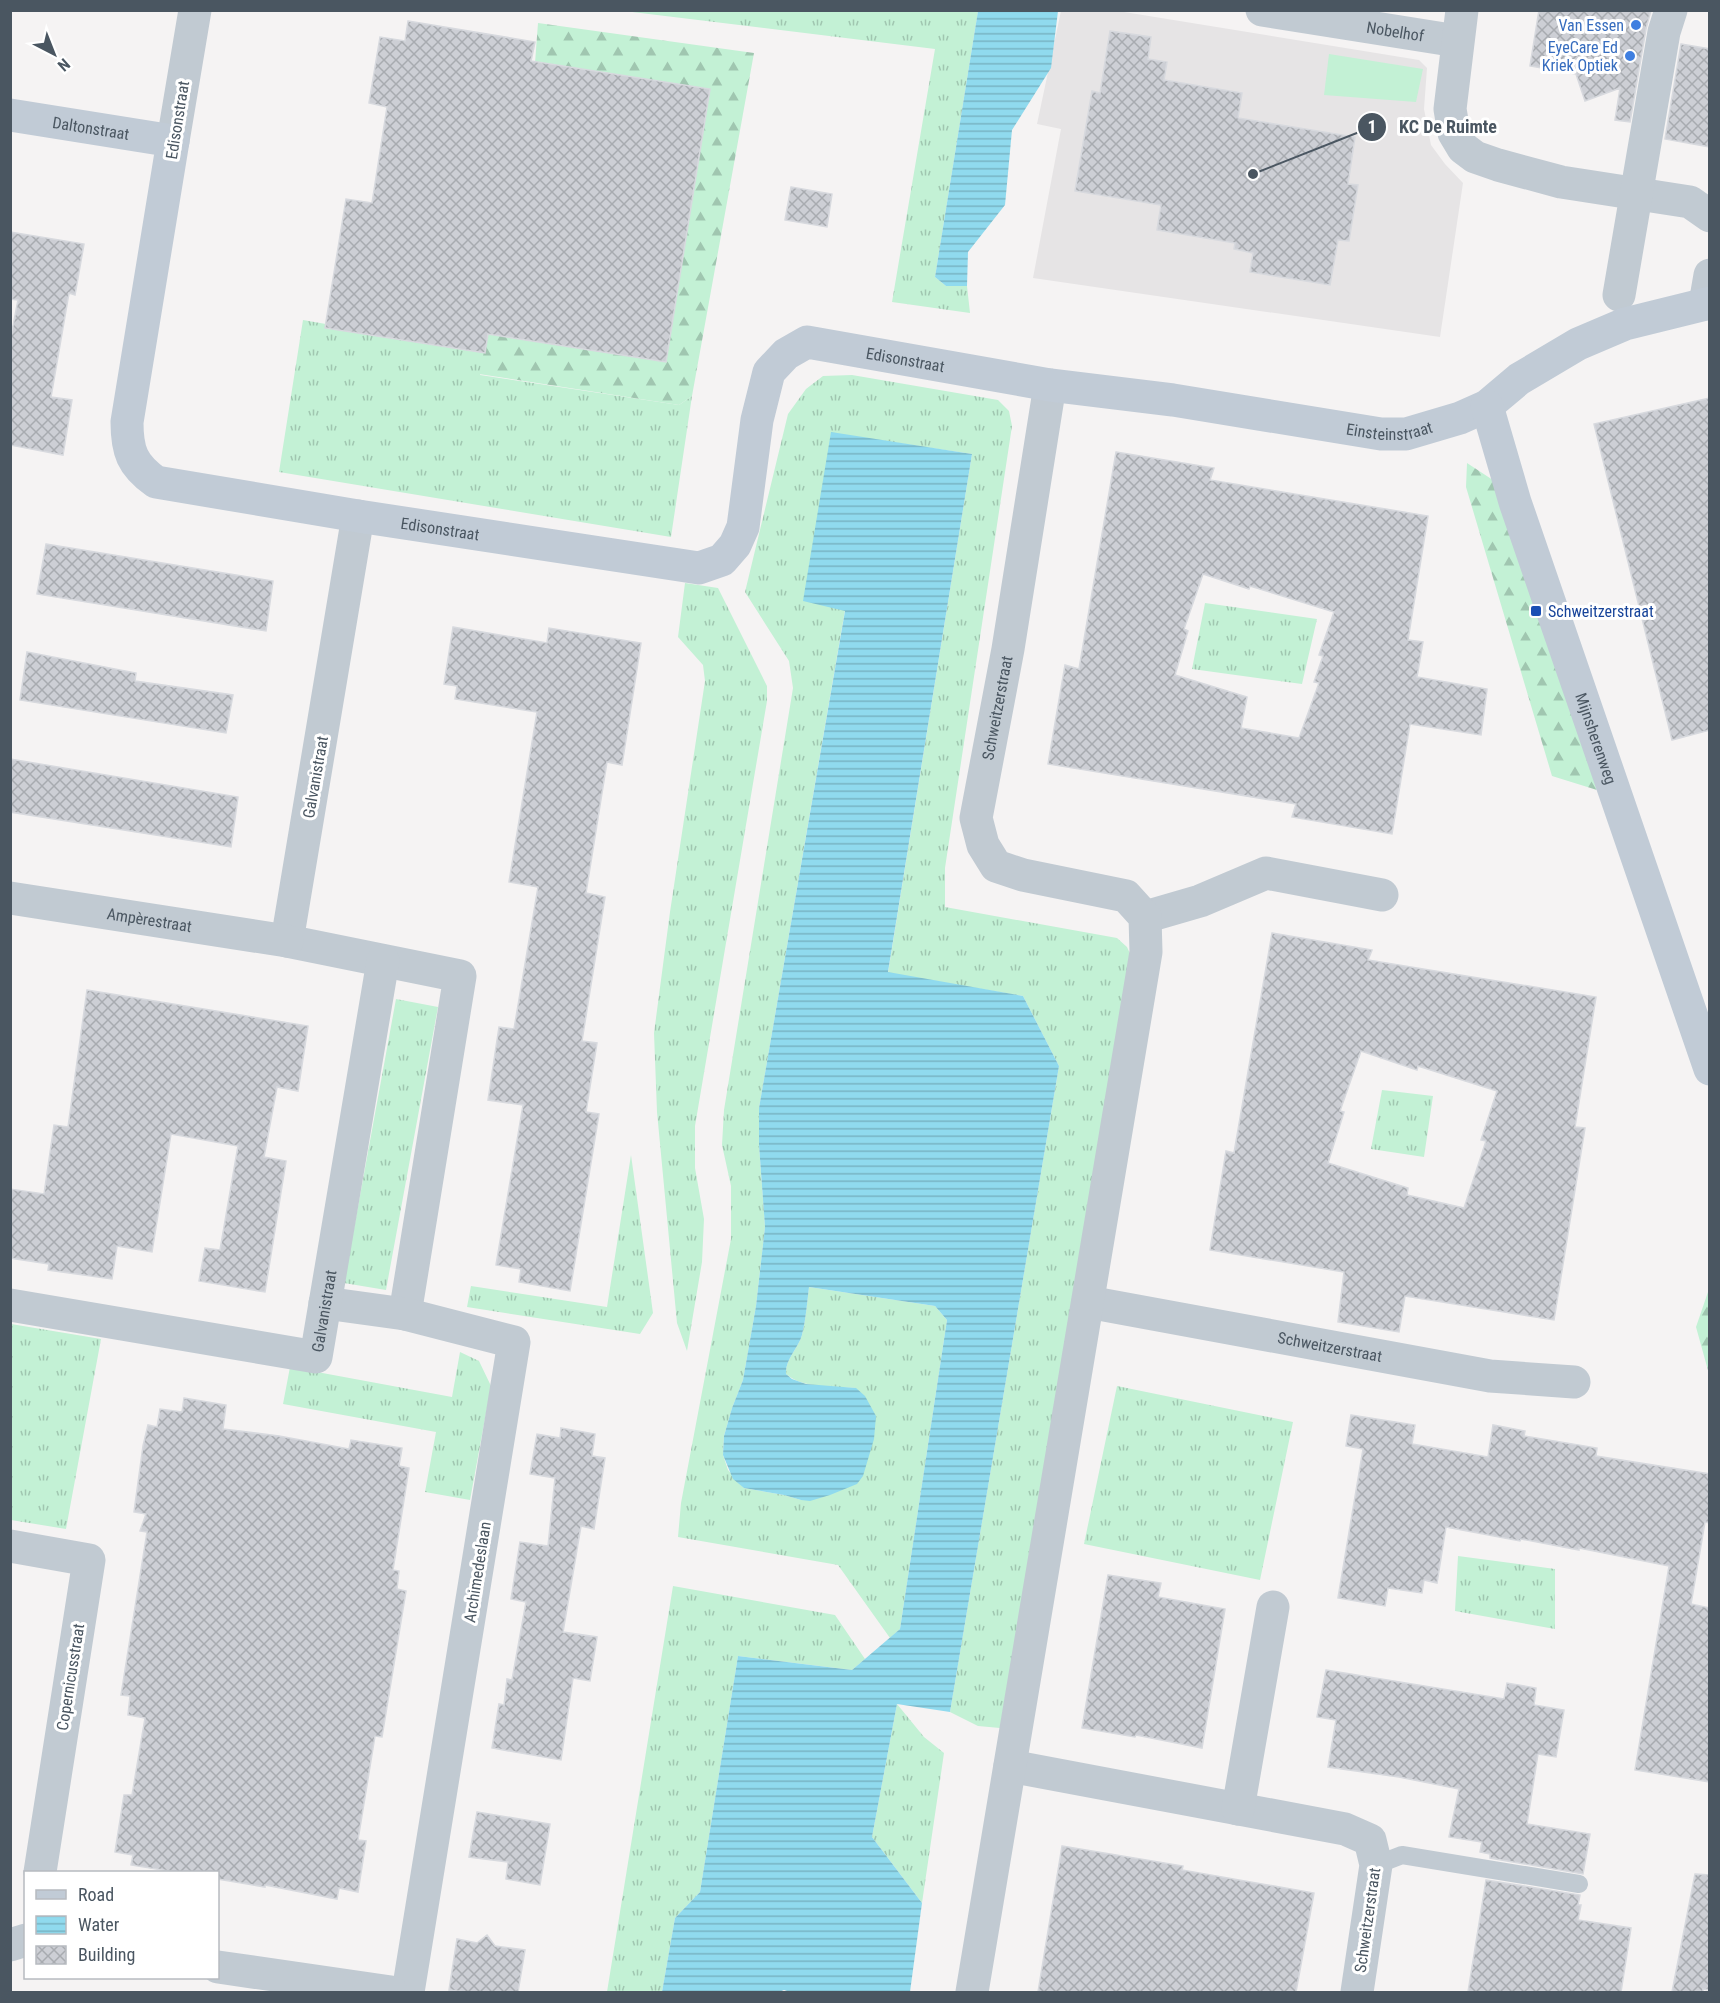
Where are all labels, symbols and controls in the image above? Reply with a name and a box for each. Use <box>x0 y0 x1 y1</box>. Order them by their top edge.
place label: Van Essen <box>1559 16 1624 35</box>
street label: Nobelhof <box>1365 18 1425 46</box>
marker: Van Essen <box>1629 18 1643 32</box>
north arrow <box>24 24 84 84</box>
place label: EyeCare Ed Kriek Optiek <box>1542 38 1619 75</box>
marker: EyeCare Ed Kriek Optiek <box>1623 49 1637 63</box>
text: N <box>54 54 74 75</box>
street label: Edisonstraat <box>162 79 193 161</box>
callout: KC De Ruimte <box>1357 109 1509 145</box>
street label: Daltonstraat <box>51 113 131 144</box>
text: 1 <box>1367 116 1377 137</box>
text: KC De Ruimte <box>1399 116 1497 137</box>
street label: Edisonstraat <box>865 344 946 376</box>
street label: Einsteinstraat <box>1345 418 1435 444</box>
street label: Edisonstraat <box>400 514 481 544</box>
place label: Schweitzerstraat <box>1548 602 1654 621</box>
marker: Schweitzerstraat <box>1529 604 1543 618</box>
street label: Schweitzerstraat <box>978 654 1017 762</box>
street label: Mijnsherenweg <box>1571 690 1620 787</box>
street label: Galvanistraat <box>299 734 332 820</box>
street label: Ampèrestraat <box>106 904 193 936</box>
street label: Galvanistraat <box>308 1268 341 1354</box>
street label: Schweitzerstraat <box>1276 1328 1384 1366</box>
street label: Archimedeslaan <box>460 1520 495 1624</box>
street label: Copernicusstraat <box>53 1622 88 1732</box>
street label: Schweitzerstraat <box>1351 1866 1384 1974</box>
legend <box>24 1871 219 1979</box>
text: Road <box>78 1884 114 1905</box>
text: Water <box>78 1914 120 1935</box>
text: Building <box>78 1944 135 1965</box>

